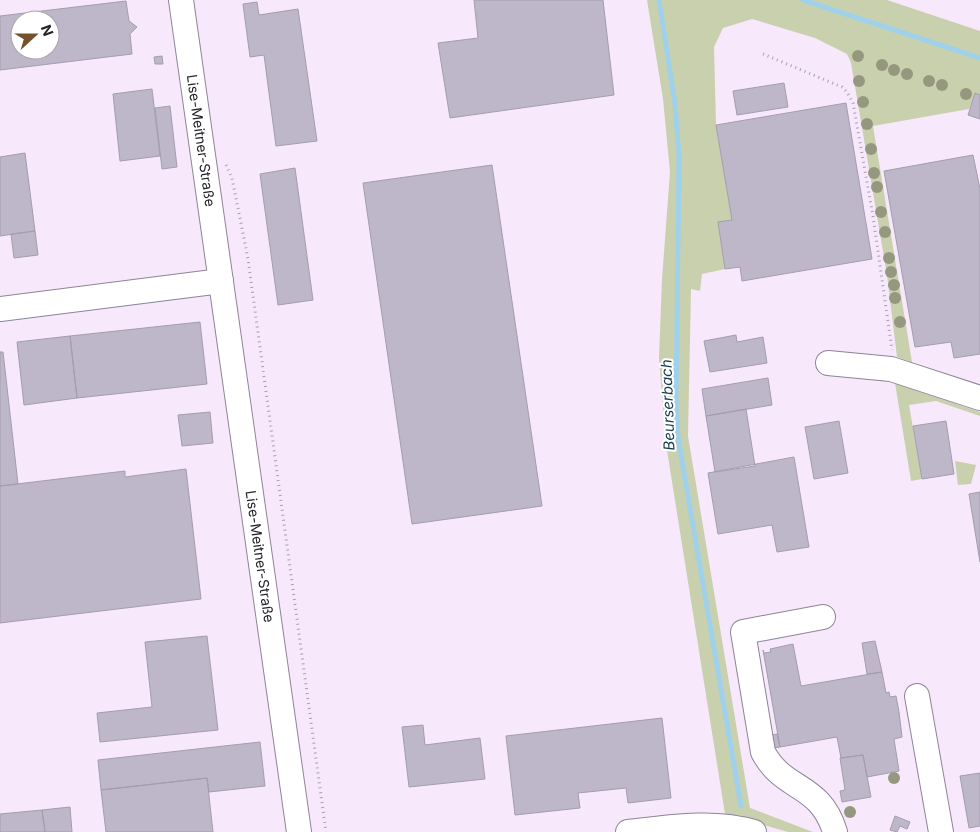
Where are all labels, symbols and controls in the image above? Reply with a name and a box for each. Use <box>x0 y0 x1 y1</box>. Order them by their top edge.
north arrow <box>10 10 60 60</box>
text: N <box>38 22 57 38</box>
street label: Lise-Meitner-Straße <box>184 73 219 208</box>
water label: Beurserbach <box>656 359 679 451</box>
street label: Lise-Meitner-Straße <box>243 489 278 624</box>

